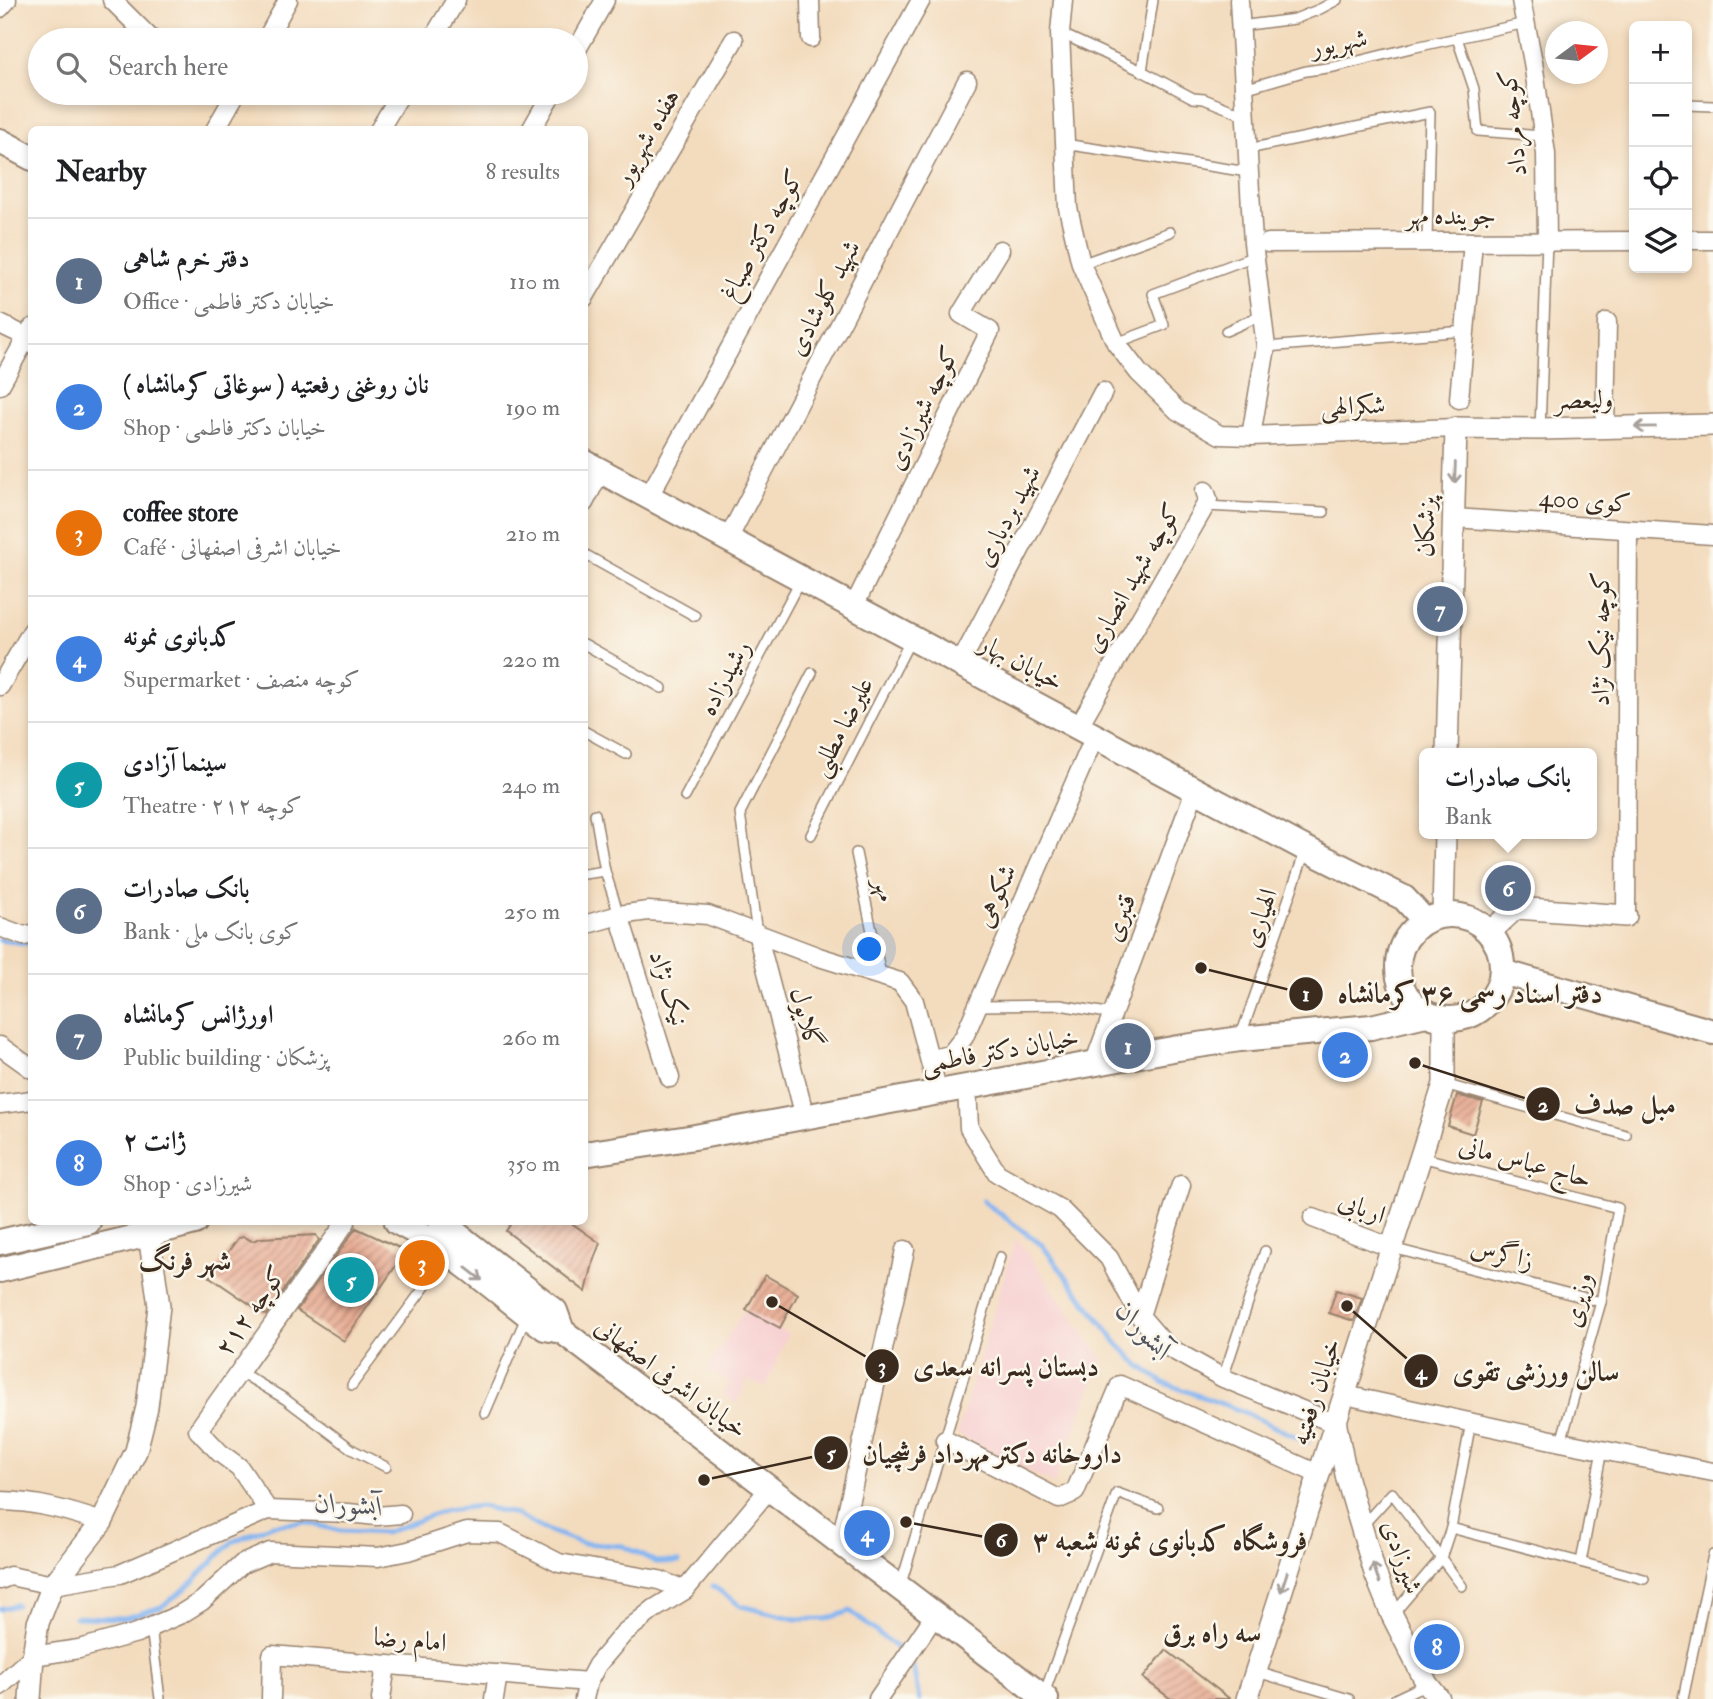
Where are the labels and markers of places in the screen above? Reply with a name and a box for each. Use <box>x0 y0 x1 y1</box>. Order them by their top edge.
pin: 7 <box>1417 583 1463 635</box>
pin: 6 <box>1485 862 1531 914</box>
callout: دفتر اسناد رسمی ۳۶ کرمانشاه <box>1288 969 1616 1018</box>
pin: 1 <box>1105 1020 1151 1072</box>
pin: 2 <box>1322 1029 1368 1081</box>
callout: مبل صدف <box>1526 1080 1690 1129</box>
pin: 3 <box>399 1237 445 1289</box>
pin: 5 <box>328 1254 374 1306</box>
callout: دبستان پسرانه سعدی <box>864 1342 1114 1391</box>
callout: سالن ورزشی تقوی <box>1404 1347 1633 1396</box>
callout: داروخانه دکتر مهرداد فرشچیان <box>814 1428 1136 1477</box>
pin: 4 <box>844 1507 890 1559</box>
callout: فروشگاه کدبانوی نمونه شعبه ۳ <box>983 1516 1321 1565</box>
pin: 8 <box>1414 1621 1460 1673</box>

